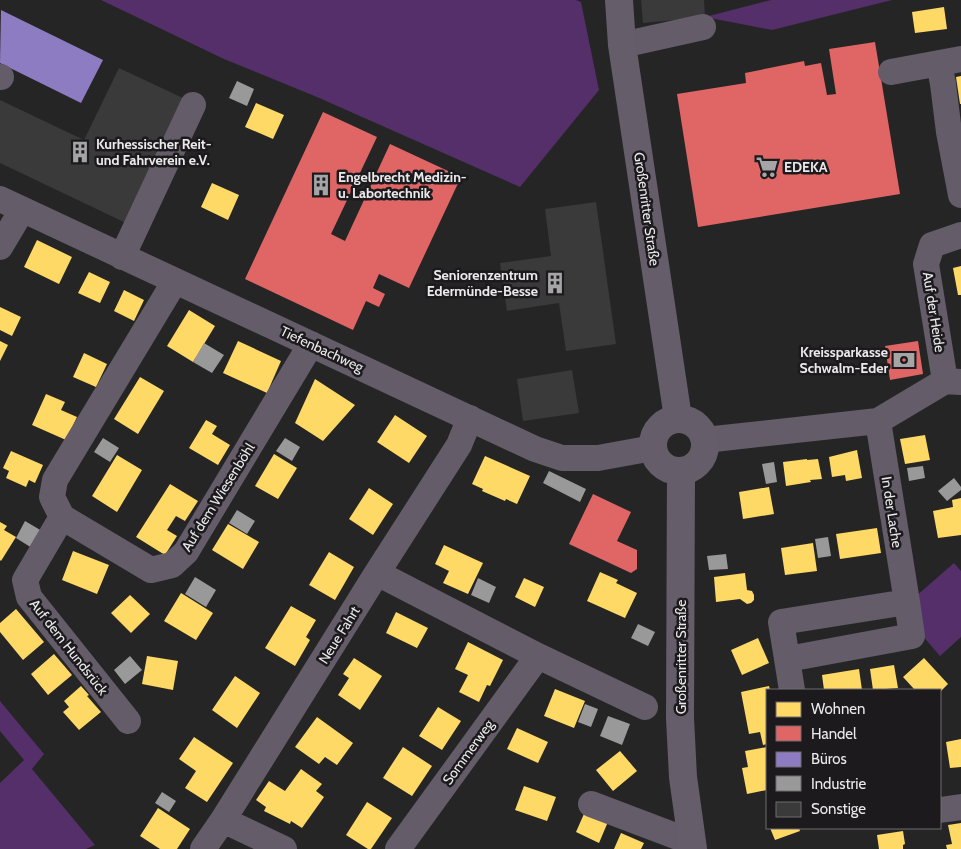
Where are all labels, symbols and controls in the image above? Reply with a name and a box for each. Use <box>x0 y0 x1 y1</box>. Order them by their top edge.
place label: Kurhessischer Reit- und Fahrverein e.V. <box>96 135 212 169</box>
building icon: Kurhessischer Reit- und Fahrverein e.V. <box>67 139 93 165</box>
street label: Großenritter Straße <box>630 151 664 267</box>
supermarket icon: EDEKA <box>754 154 780 180</box>
place label: EDEKA <box>784 158 828 176</box>
place label: Engelbrecht Medizin- u. Labortechnik <box>338 168 467 202</box>
building icon: Engelbrecht Medizin- u. Labortechnik <box>308 172 334 198</box>
place label: Seniorenzentrum Edermünde-Besse <box>427 266 538 300</box>
building icon: Seniorenzentrum Edermünde-Besse <box>542 270 568 296</box>
street label: Auf der Heide <box>919 271 949 353</box>
street label: Tiefenbachweg <box>278 322 367 377</box>
place label: Kreissparkasse Schwalm-Eder <box>800 343 888 377</box>
bank icon: Kreissparkasse Schwalm-Eder <box>891 347 917 373</box>
street label: Auf dem Wiesenböhl <box>177 439 259 555</box>
street label: In der Lache <box>877 475 907 549</box>
street label: Auf dem Hundsrück <box>26 595 112 699</box>
street label: Großenritter Straße <box>672 600 690 714</box>
street label: Neue Fahrt <box>314 603 364 667</box>
legend <box>766 689 941 829</box>
text: Wohnen <box>811 700 865 718</box>
street label: Sommerweg <box>438 715 498 788</box>
text: Handel <box>811 725 857 743</box>
text: Büros <box>811 750 847 768</box>
text: Industrie <box>811 775 866 793</box>
text: Sonstige <box>811 800 866 818</box>

